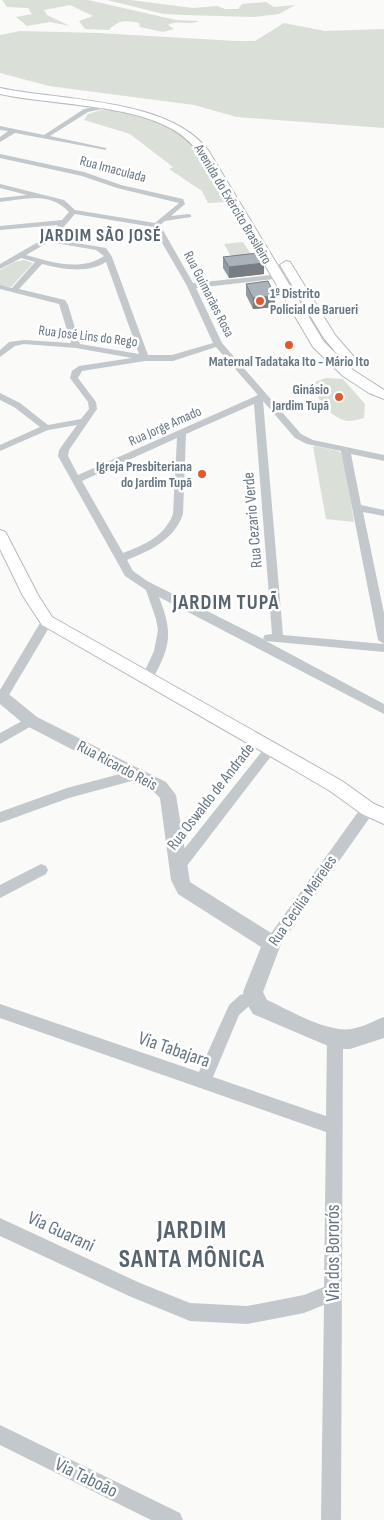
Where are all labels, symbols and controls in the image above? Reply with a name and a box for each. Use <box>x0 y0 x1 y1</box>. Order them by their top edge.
street label: Avenida do Exército Brasileiro <box>190 140 276 267</box>
street label: Rua Imaculada <box>78 152 148 186</box>
district label: JARDIM SÃO JOSÉ <box>39 225 162 246</box>
street label: Rua Guimarães Rosa <box>180 248 238 340</box>
place label: 1º Distrito Policial de Barueri <box>270 285 358 318</box>
marker: 1º Distrito Policial de Barueri <box>254 295 266 307</box>
street label: Rua José Lins do Rego <box>37 321 139 351</box>
marker: Maternal Tadataka Ito - Mário Ito <box>283 339 295 351</box>
place label: Maternal Tadataka Ito - Mário Ito <box>209 353 369 370</box>
place label: Ginásio Jardim Tupã <box>271 381 329 414</box>
marker: Ginásio Jardim Tupã <box>333 391 345 403</box>
street label: Rua Jorge Amado <box>126 402 204 450</box>
place label: Igreja Presbiteriana do Jardim Tupã <box>96 458 192 491</box>
marker: Igreja Presbiteriana do Jardim Tupã <box>196 468 208 480</box>
street label: Rua Cezario Verde <box>239 471 267 569</box>
district label: JARDIM TUPÃ <box>172 590 279 615</box>
street label: Rua Ricardo Reis <box>74 737 161 795</box>
street label: Rua Oswaldo de Andrade <box>163 740 259 854</box>
street label: Rua Cecília Meireles <box>265 852 341 950</box>
street label: Via Tabajara <box>135 1027 213 1073</box>
street label: Via dos Bororós <box>322 1204 345 1302</box>
street label: Via Guarani <box>24 1207 98 1257</box>
district label: JARDIM SANTA MÔNICA <box>119 1215 265 1275</box>
street label: Via Taboão <box>51 1453 121 1503</box>

